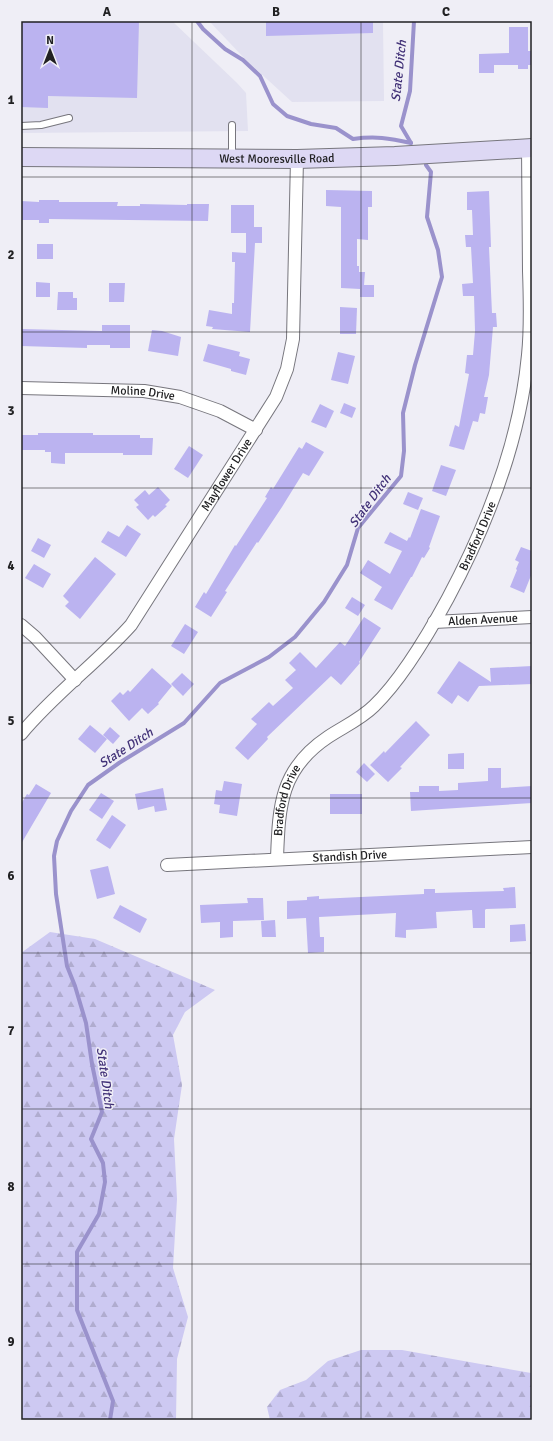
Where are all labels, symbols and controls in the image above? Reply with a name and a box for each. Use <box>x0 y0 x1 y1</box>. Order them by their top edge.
text: A <box>103 4 112 20</box>
text: B <box>272 4 280 20</box>
text: C <box>442 4 450 20</box>
north arrow <box>30 30 70 70</box>
text: N <box>46 34 54 47</box>
water label: State Ditch <box>388 39 410 102</box>
text: 1 <box>7 92 15 108</box>
street label: West Mooresville Road <box>219 150 335 167</box>
text: 2 <box>7 247 15 263</box>
street label: Moline Drive <box>110 383 176 404</box>
text: 3 <box>7 403 15 419</box>
street label: Mayflower Drive <box>198 436 255 514</box>
water label: State Ditch <box>345 471 395 531</box>
street label: Bradford Drive <box>456 499 499 573</box>
text: 4 <box>7 558 15 574</box>
street label: Alden Avenue <box>448 610 518 629</box>
text: 5 <box>7 713 15 729</box>
water label: State Ditch <box>96 724 157 771</box>
street label: Bradford Drive <box>270 761 304 836</box>
street label: Standish Drive <box>312 847 387 865</box>
text: 6 <box>7 868 15 884</box>
text: 7 <box>7 1023 15 1039</box>
water label: State Ditch <box>93 1046 117 1110</box>
text: 8 <box>7 1179 15 1195</box>
text: 9 <box>7 1334 15 1350</box>

